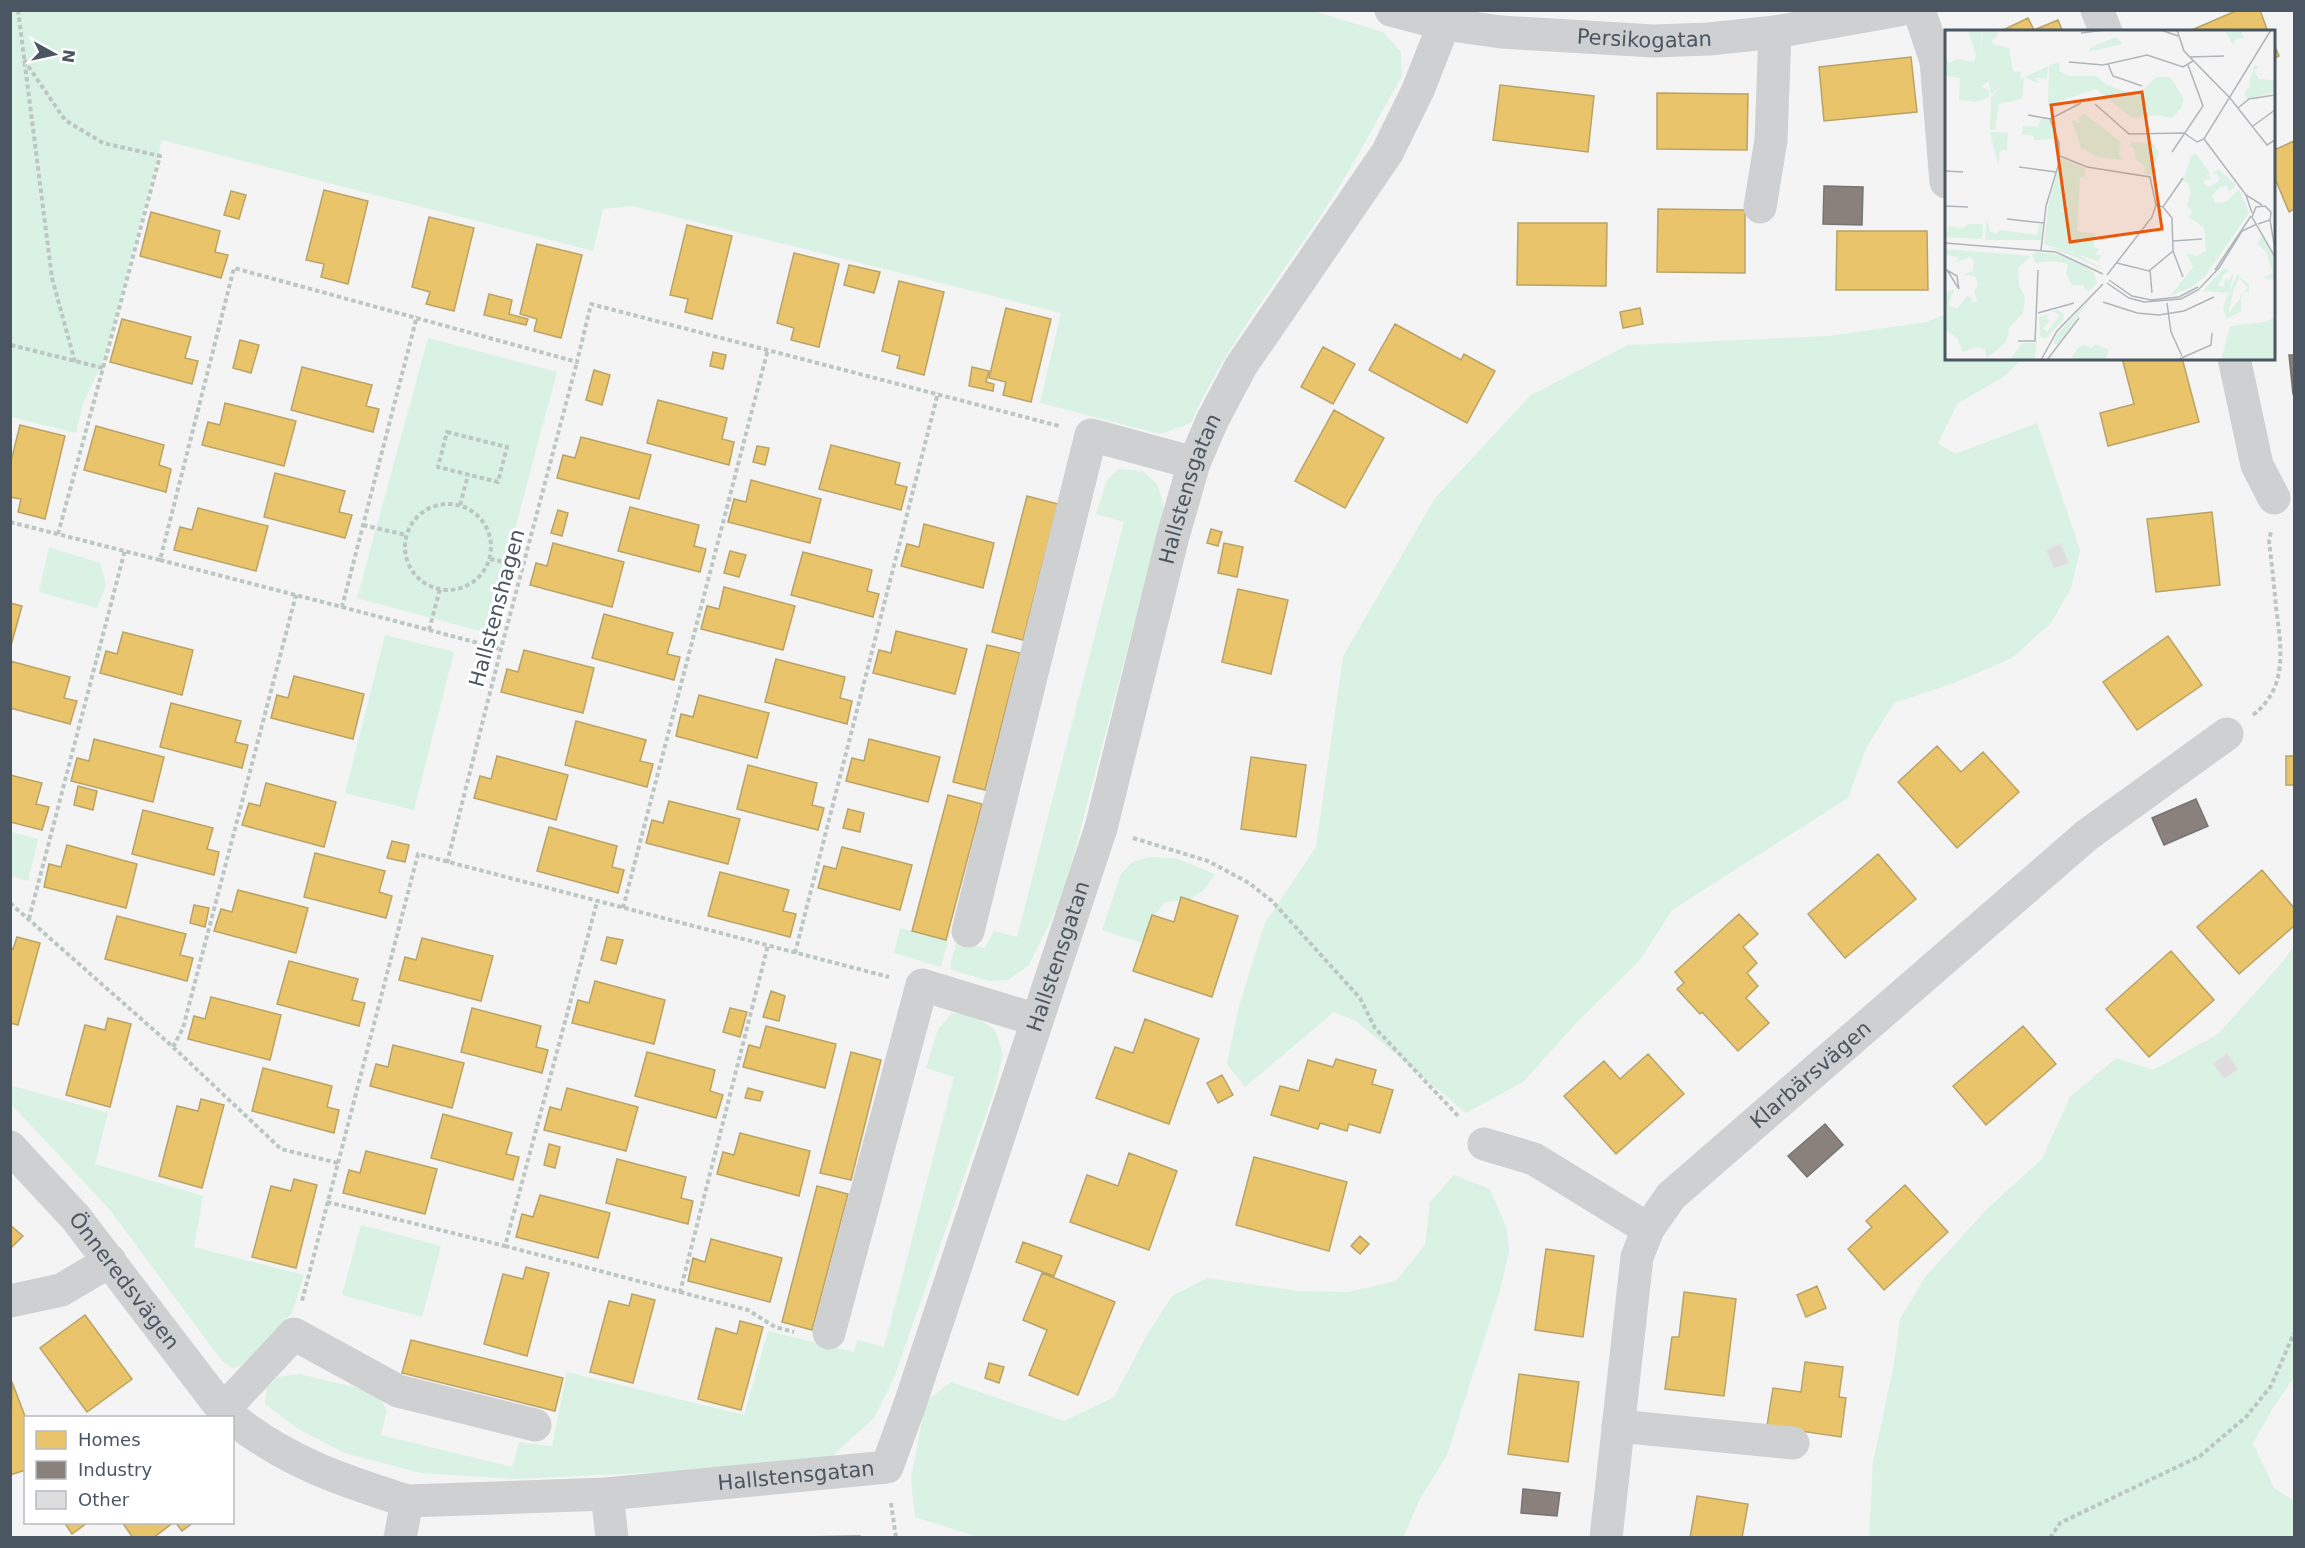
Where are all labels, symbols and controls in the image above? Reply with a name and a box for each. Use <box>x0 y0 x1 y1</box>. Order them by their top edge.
north arrow <box>24 24 84 84</box>
street label: Persikogatan <box>1576 24 1712 53</box>
inset map <box>1945 30 2275 360</box>
text: N <box>58 48 79 64</box>
street label: Hallstensgatan <box>1154 409 1226 567</box>
street label: Hallstenshagen <box>464 526 530 690</box>
street label: Hallstensgatan <box>1022 878 1095 1035</box>
street label: Klarbärsvägen <box>1746 1016 1876 1134</box>
street label: Önneredsvägen <box>64 1207 184 1354</box>
legend <box>24 1416 234 1524</box>
text: Homes <box>78 1429 141 1450</box>
street label: Hallstensgatan <box>717 1456 875 1495</box>
text: Industry <box>78 1459 152 1480</box>
text: Other <box>78 1489 130 1510</box>

